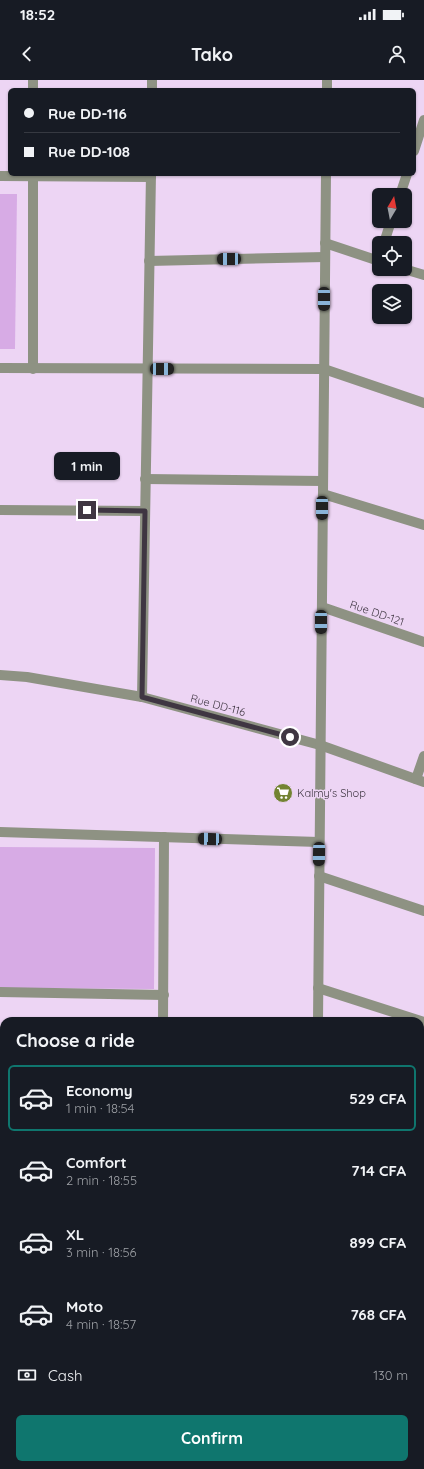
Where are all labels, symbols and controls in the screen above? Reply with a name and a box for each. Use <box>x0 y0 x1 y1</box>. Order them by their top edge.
text: 18:52 <box>20 5 55 24</box>
icon: back <box>16 43 38 65</box>
text: Tako <box>191 43 233 66</box>
icon: person <box>386 43 408 65</box>
text: Rue DD-116 <box>48 104 127 123</box>
text: Rue DD-108 <box>48 142 130 161</box>
north arrow <box>372 188 412 228</box>
map controls <box>372 188 412 324</box>
button: locate <box>372 236 412 276</box>
car <box>217 253 241 265</box>
button: layers <box>372 284 412 324</box>
car <box>318 287 330 311</box>
car <box>150 363 174 375</box>
callout: 1 min <box>54 452 120 480</box>
text: 1 min <box>71 458 103 474</box>
car <box>316 496 328 520</box>
route end <box>78 501 96 519</box>
street label: Rue DD-121 <box>348 597 406 629</box>
car <box>315 610 327 634</box>
street label: Rue DD-116 <box>189 691 247 719</box>
route start <box>281 728 299 746</box>
supermarket icon: Kalmy's Shop <box>272 782 294 804</box>
place label: Kalmy's Shop <box>297 786 366 800</box>
car <box>198 833 222 845</box>
car <box>313 842 325 866</box>
text: Choose a ride <box>16 1029 135 1052</box>
icon: car <box>18 1080 54 1116</box>
text: Economy <box>66 1081 133 1100</box>
text: 529 CFA <box>349 1089 406 1108</box>
text: 1 min · 18:54 <box>66 1100 134 1116</box>
icon: car <box>18 1152 54 1188</box>
text: Comfort <box>66 1153 127 1172</box>
text: 714 CFA <box>351 1161 406 1180</box>
text: 2 min · 18:55 <box>66 1172 137 1188</box>
icon: car <box>18 1224 54 1260</box>
text: XL <box>66 1225 84 1244</box>
text: 899 CFA <box>350 1233 406 1252</box>
text: 3 min · 18:56 <box>66 1244 137 1260</box>
icon: car <box>18 1296 54 1332</box>
text: Moto <box>66 1297 103 1316</box>
text: 768 CFA <box>351 1305 406 1324</box>
text: 4 min · 18:57 <box>66 1316 136 1332</box>
icon: cash <box>16 1364 38 1386</box>
text: Cash <box>48 1366 82 1385</box>
text: 130 m <box>373 1367 408 1383</box>
button: Confirm <box>16 1415 408 1461</box>

